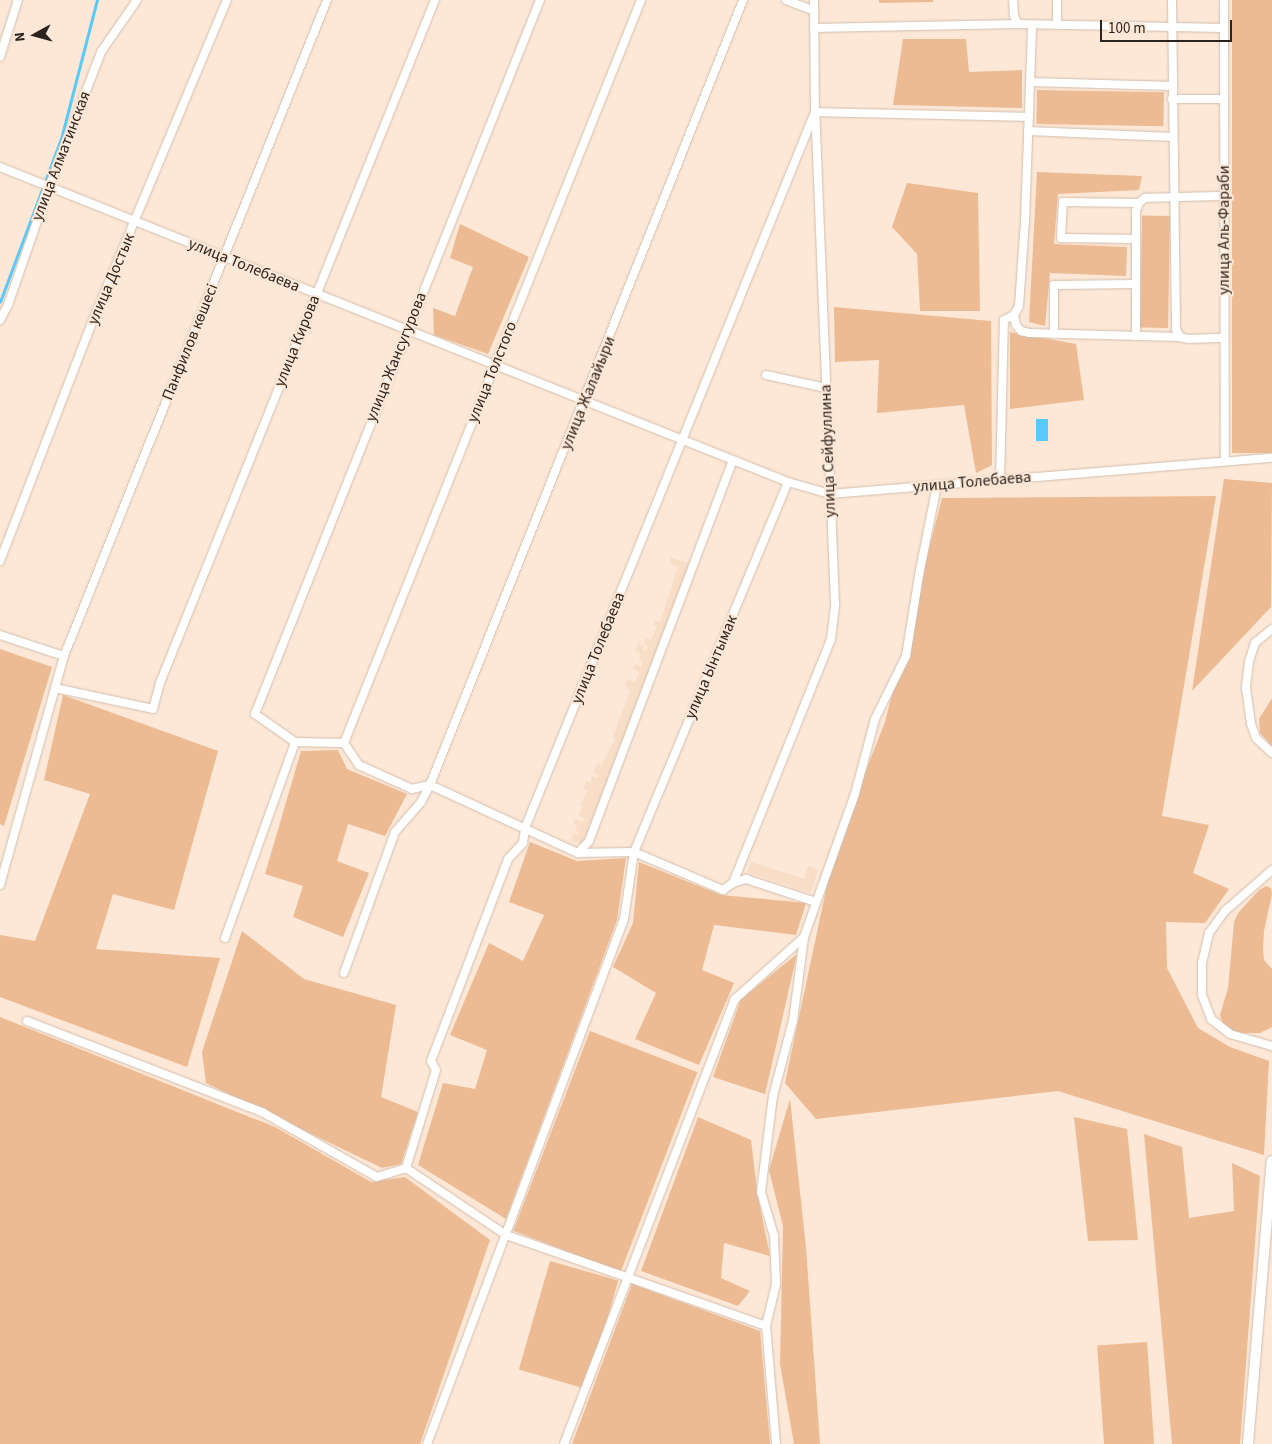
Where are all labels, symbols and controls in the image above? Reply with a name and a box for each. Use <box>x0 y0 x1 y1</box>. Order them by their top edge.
north arrow <box>10 10 60 60</box>
scale bar <box>1102 10 1234 42</box>
text: 100 m <box>1108 18 1146 39</box>
text: N <box>10 31 31 43</box>
street label: улица Алматинская <box>27 88 95 224</box>
street label: улица Аль-Фараби <box>1214 165 1234 295</box>
street label: улица Достык <box>83 230 139 328</box>
street label: улица Толебаева <box>185 234 303 296</box>
street label: Панфилов көшесі <box>158 281 222 403</box>
street label: улица Жансугурова <box>361 289 431 425</box>
street label: улица Кирова <box>270 292 324 390</box>
street label: улица Толстого <box>463 319 521 425</box>
street label: улица Жалайыри <box>556 333 620 453</box>
street label: улица Сейфуллина <box>816 384 840 518</box>
street label: улица Толебаева <box>912 467 1032 497</box>
street label: улица Толебаева <box>567 589 629 707</box>
street label: улица Ынтымак <box>680 612 742 722</box>

